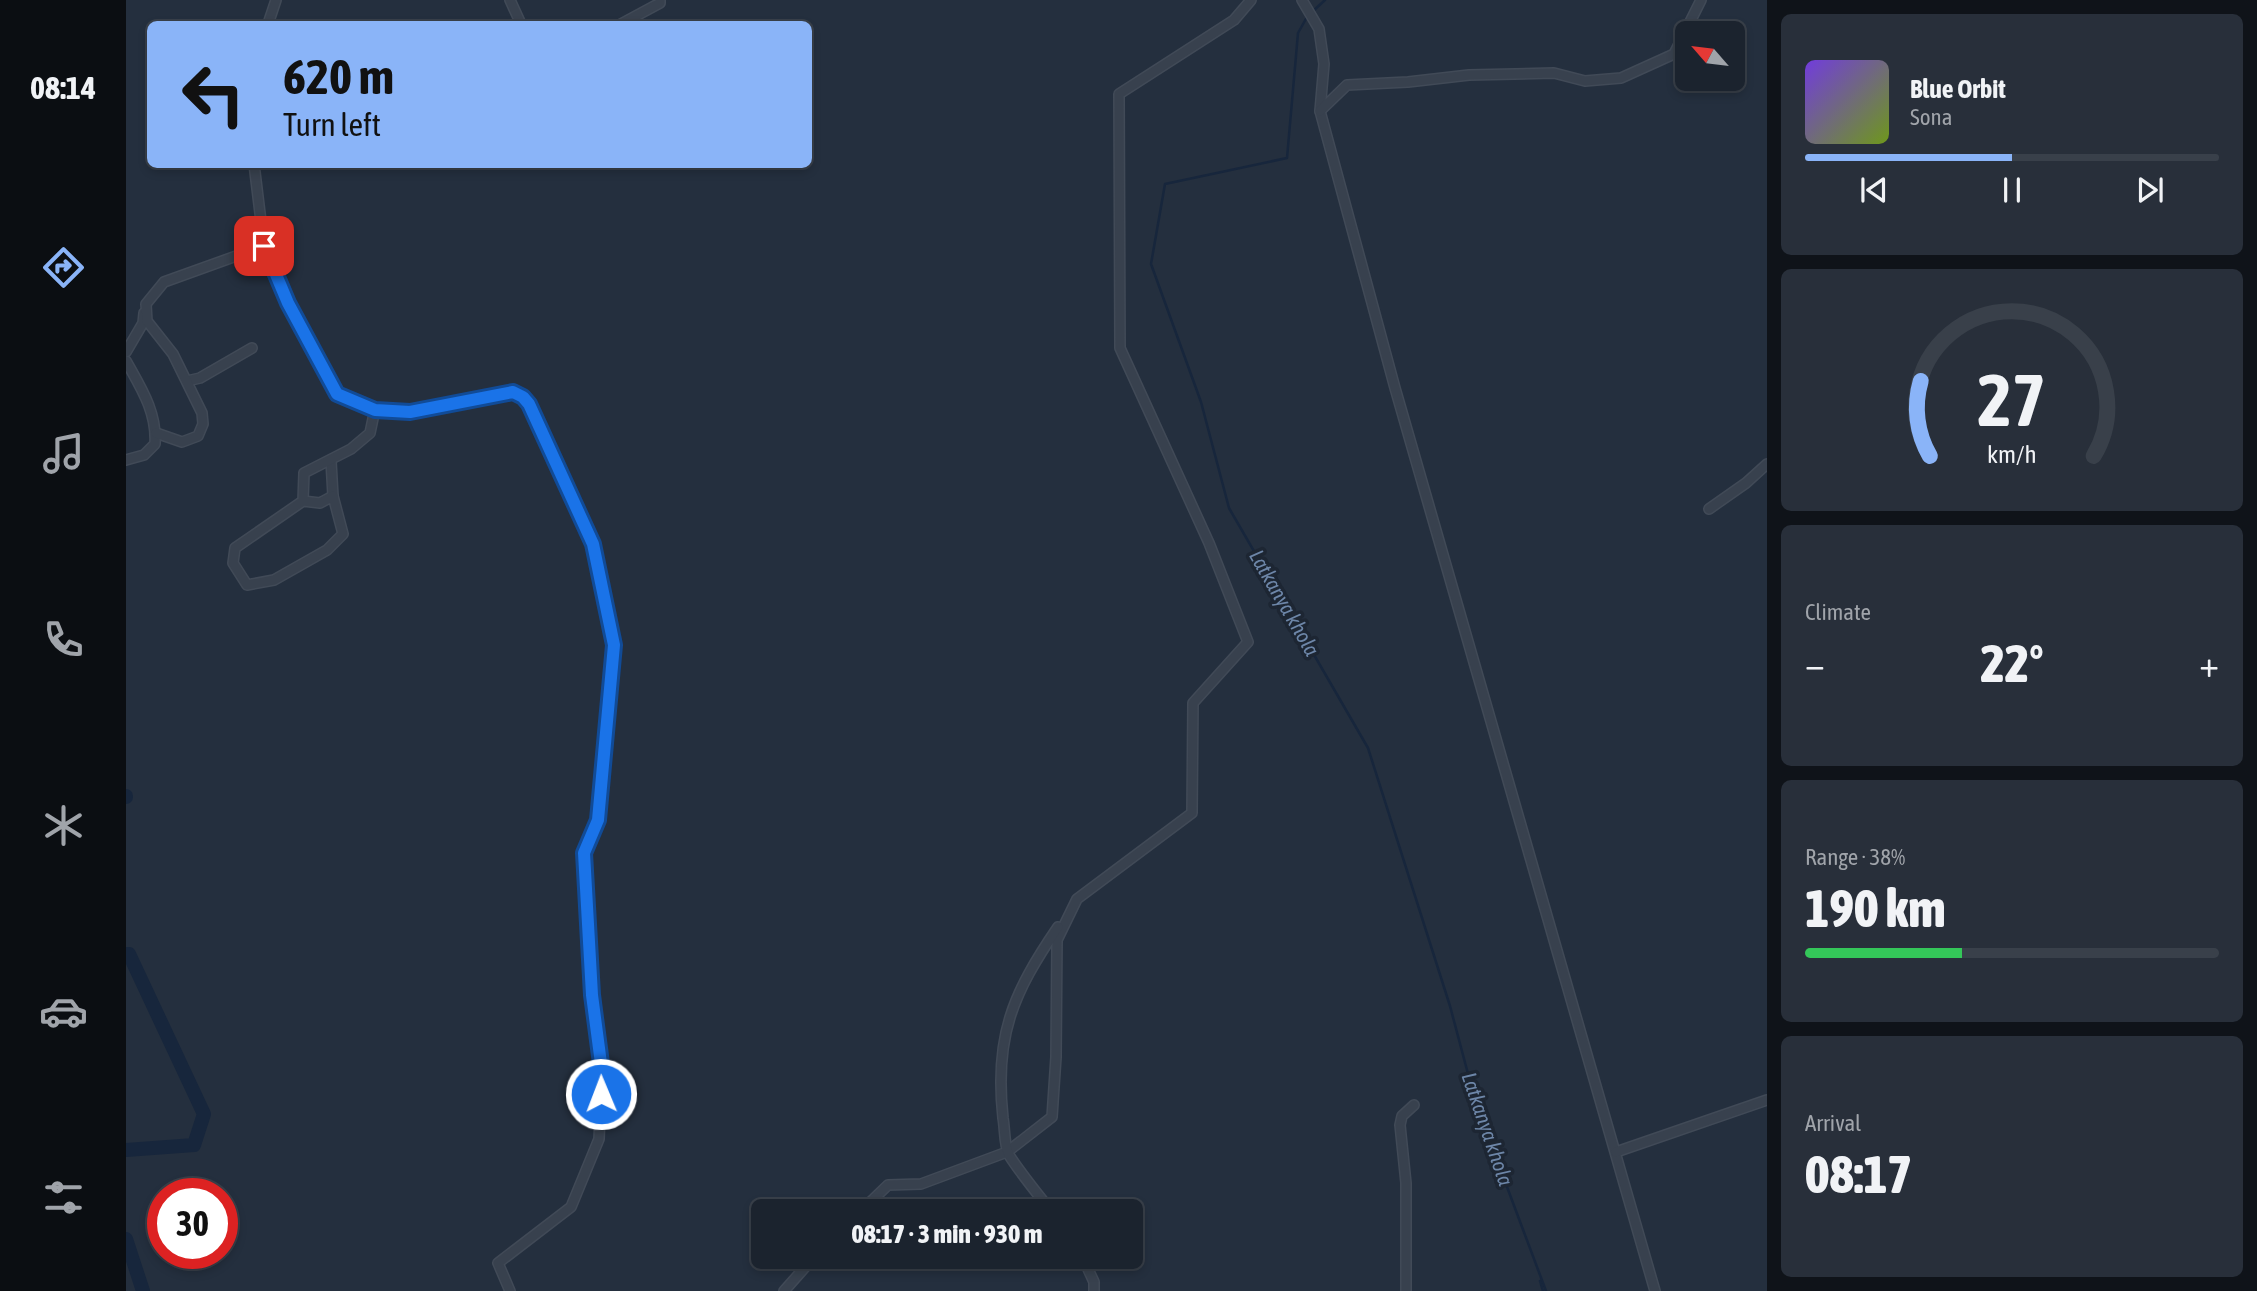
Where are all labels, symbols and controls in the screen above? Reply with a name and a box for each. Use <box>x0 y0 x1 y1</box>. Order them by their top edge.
north arrow <box>1675 21 1745 91</box>
map controls <box>1675 21 1745 91</box>
text: 620 m <box>283 48 394 104</box>
icon: left <box>168 49 259 140</box>
text: 08:14 <box>30 69 96 106</box>
text: Blue Orbit <box>1910 74 2006 104</box>
text: Sona <box>1910 104 1952 130</box>
text: Turn left <box>283 106 381 143</box>
icon: previous <box>1855 171 1893 209</box>
icon: pause <box>1993 171 2031 209</box>
icon: next <box>2131 171 2169 209</box>
pin <box>234 216 294 276</box>
icon: arrive <box>245 227 283 265</box>
icon: directions <box>39 243 88 292</box>
text: 27 <box>1978 359 2046 442</box>
icon: music <box>39 429 88 478</box>
text: km/h <box>1987 440 2037 468</box>
water label: Latkanya khola <box>1245 545 1325 660</box>
text: Climate <box>1805 599 1871 625</box>
icon: phone <box>39 615 88 664</box>
text: 22° <box>1980 633 2044 693</box>
text: − <box>1805 642 1825 685</box>
text: + <box>2199 642 2219 685</box>
icon: climate <box>39 801 88 850</box>
text: Range · 38% <box>1805 844 1905 870</box>
text: 190 km <box>1805 878 1946 938</box>
icon: car <box>39 987 88 1036</box>
position arrow <box>564 1057 638 1131</box>
water label: Latkanya khola <box>1457 1069 1519 1189</box>
text: Arrival <box>1805 1110 1861 1136</box>
text: 08:17 <box>1805 1144 1912 1204</box>
icon: filters <box>39 1173 88 1222</box>
speed limit sign: 30 <box>147 1178 238 1269</box>
text: 08:17 · 3 min · 930 m <box>852 1219 1042 1249</box>

